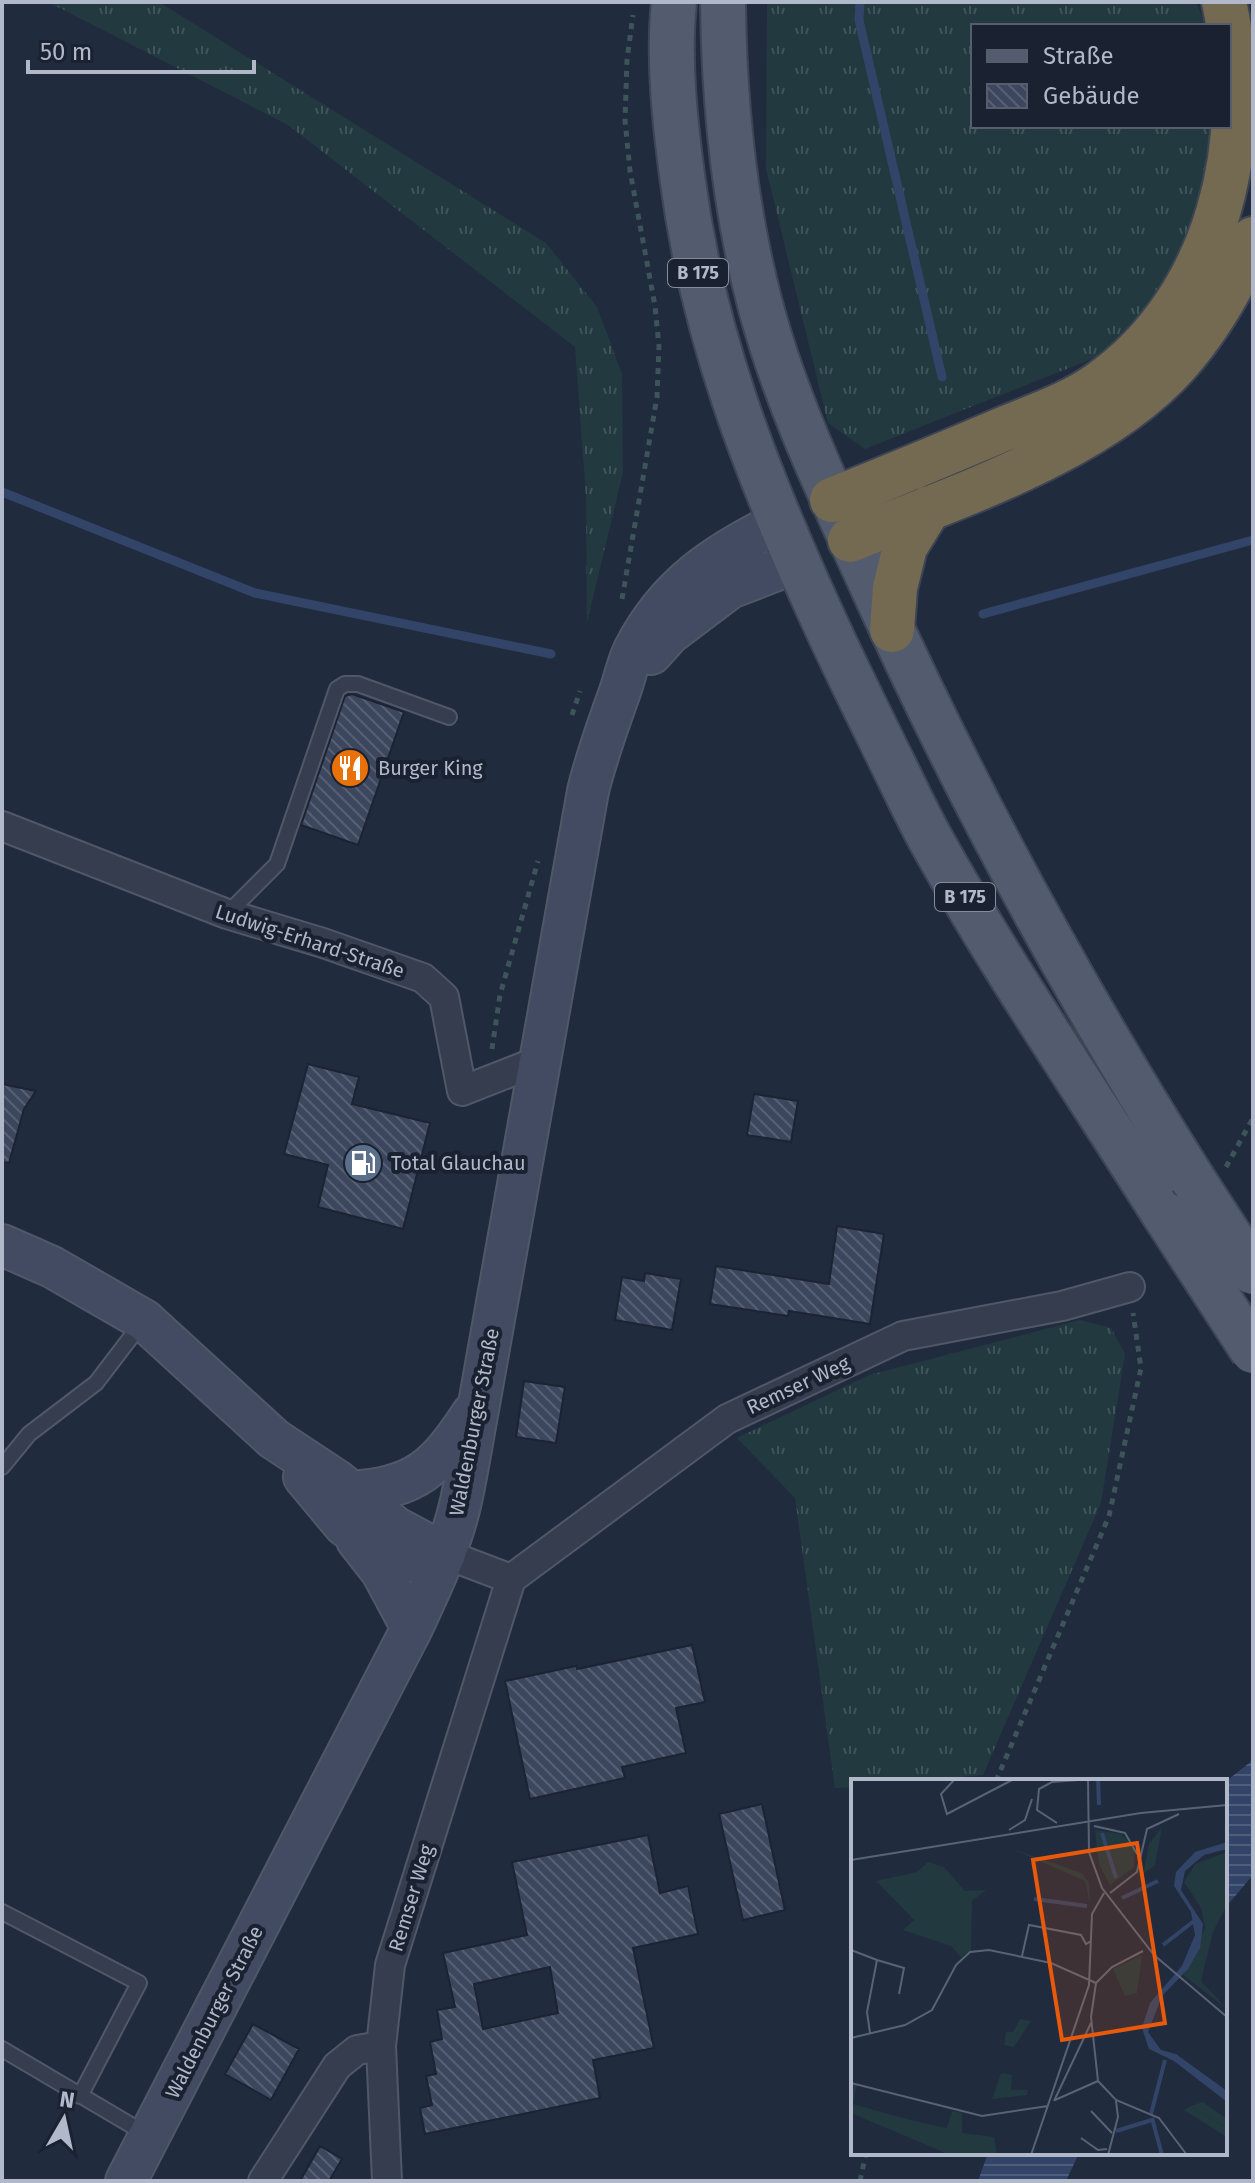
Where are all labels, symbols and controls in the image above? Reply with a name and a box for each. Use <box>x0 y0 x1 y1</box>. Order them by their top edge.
scale bar <box>28 24 254 74</box>
legend <box>971 24 1231 128</box>
text: 50 m <box>40 38 92 66</box>
text: Straße <box>1043 42 1114 70</box>
text: Gebäude <box>1043 82 1140 110</box>
road number: B 175 <box>668 259 728 287</box>
restaurant icon: Burger King <box>329 747 371 789</box>
place label: Burger King <box>378 756 483 780</box>
road number: B 175 <box>935 883 995 911</box>
street label: Ludwig-Erhard-Straße <box>212 899 408 983</box>
fuel station icon: Total Glauchau <box>342 1142 384 1184</box>
place label: Total Glauchau <box>391 1151 526 1175</box>
street label: Waldenburger Straße <box>444 1326 504 1518</box>
street label: Remser Weg <box>743 1350 854 1419</box>
inset map <box>851 1779 1227 2155</box>
street label: Remser Weg <box>383 1841 439 1954</box>
street label: Waldenburger Straße <box>160 1922 268 2102</box>
north arrow <box>24 2079 104 2159</box>
text: N <box>58 2085 76 2114</box>

